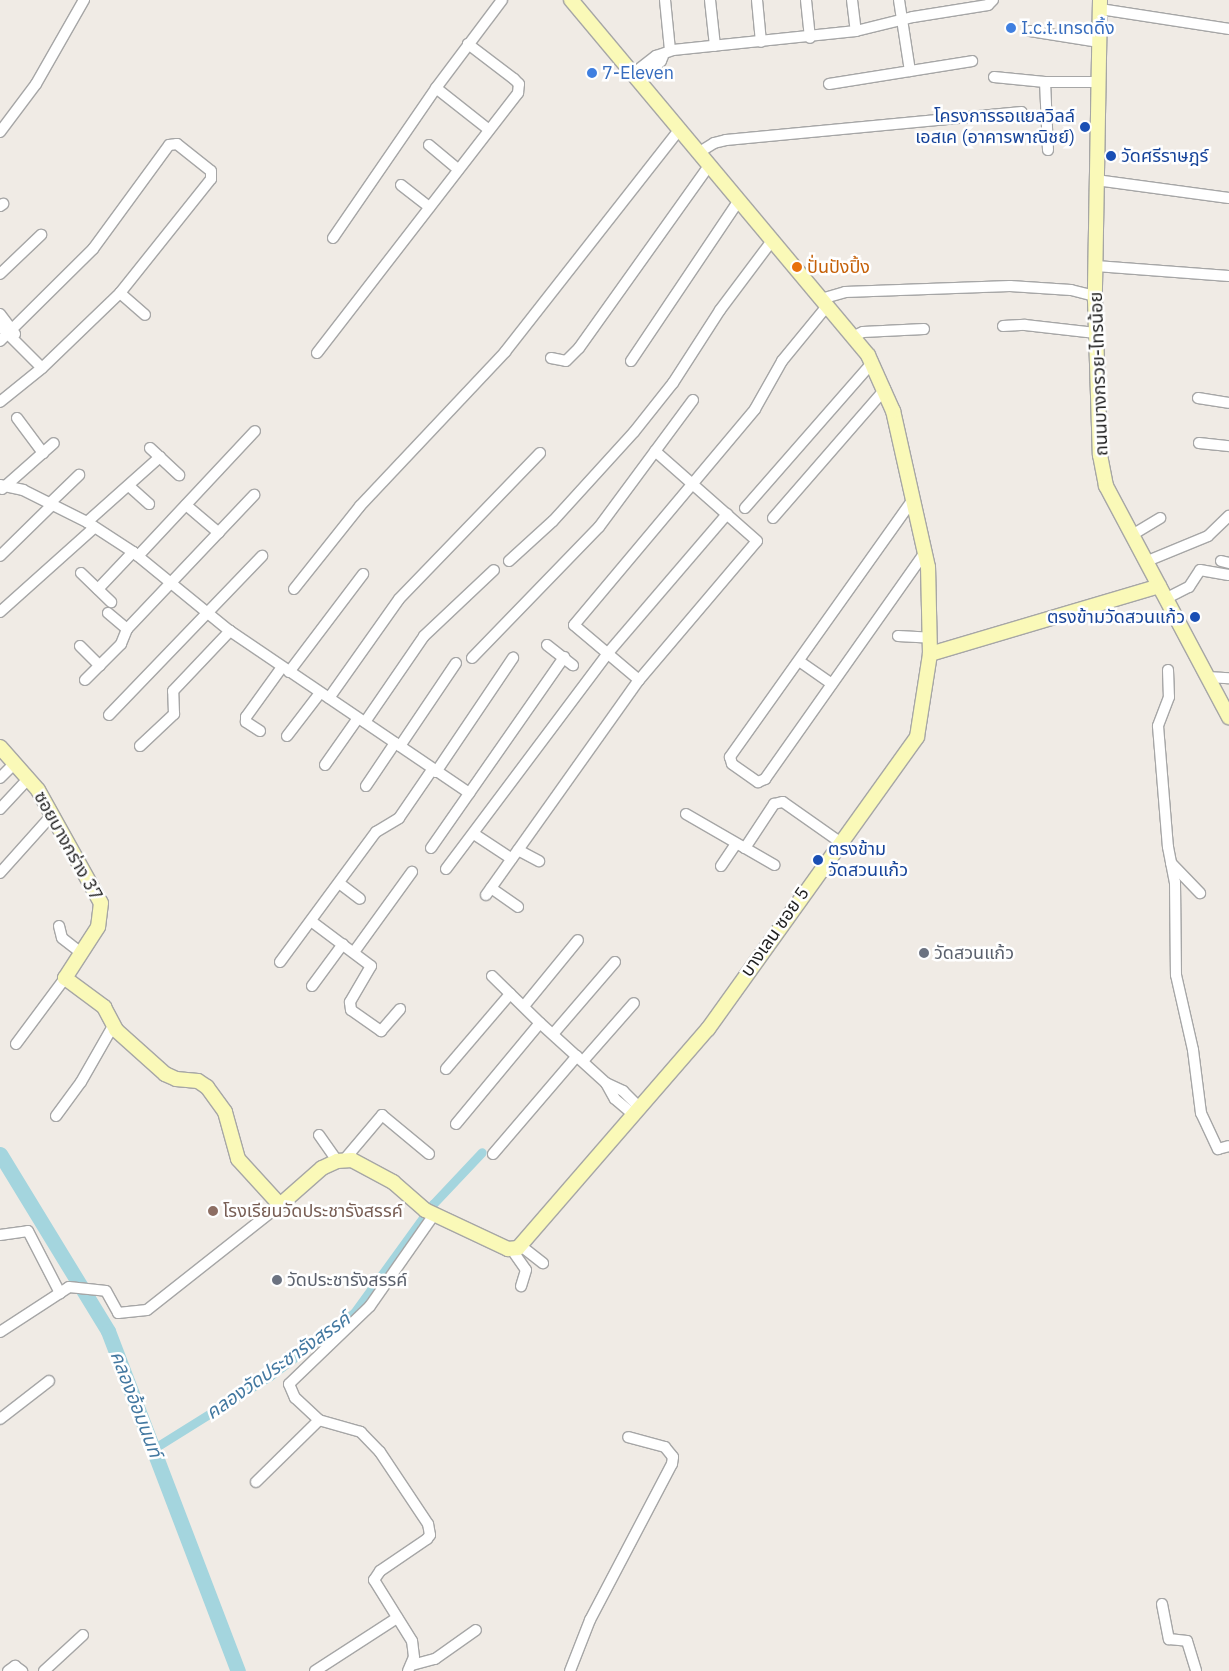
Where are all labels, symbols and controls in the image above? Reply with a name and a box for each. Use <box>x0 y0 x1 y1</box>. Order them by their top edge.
place label: I.c.t.เทรดดิ้ง <box>1021 17 1115 39</box>
marker: I.c.t.เทรดดิ้ง <box>1005 22 1017 34</box>
place label: 7-Eleven <box>602 62 674 84</box>
marker: 7-Eleven <box>586 67 598 79</box>
place label: โครงการรอแยลวิลล์ เอสเค (อาคารพาณิชย์) <box>915 106 1075 148</box>
marker: โครงการรอแยลวิลล์ เอสเค (อาคารพาณิชย์) <box>1079 121 1091 133</box>
place label: วัดศรีราษฎร์ <box>1121 145 1208 167</box>
marker: วัดศรีราษฎร์ <box>1105 150 1117 162</box>
place label: ปั่นปังปิ้ง <box>807 256 870 278</box>
marker: ปั่นปังปิ้ง <box>791 261 803 273</box>
street label: ถนนบางกรวย-ไทรน้อย <box>1085 292 1113 456</box>
place label: ตรงข้ามวัดสวนแก้ว <box>1047 606 1185 628</box>
marker: ตรงข้ามวัดสวนแก้ว <box>1189 611 1201 623</box>
street label: ซอยบางกร่าง 37 <box>29 788 107 904</box>
place label: ตรงข้าม วัดสวนแก้ว <box>828 839 908 882</box>
marker: ตรงข้าม วัดสวนแก้ว <box>812 854 824 866</box>
street label: บางเลน ซอย 5 <box>736 883 814 981</box>
place label: วัดสวนแก้ว <box>934 942 1014 964</box>
marker: วัดสวนแก้ว <box>918 947 930 959</box>
place label: โรงเรียนวัดประชารังสรรค์ <box>223 1200 403 1222</box>
marker: โรงเรียนวัดประชารังสรรค์ <box>207 1205 219 1217</box>
place label: วัดประชารังสรรค์ <box>287 1269 407 1291</box>
marker: วัดประชารังสรรค์ <box>271 1274 283 1286</box>
water label: คลองวัดประชารังสรรค์ <box>202 1308 354 1424</box>
water label: คลองอ้อมนนท์ <box>105 1348 167 1460</box>

